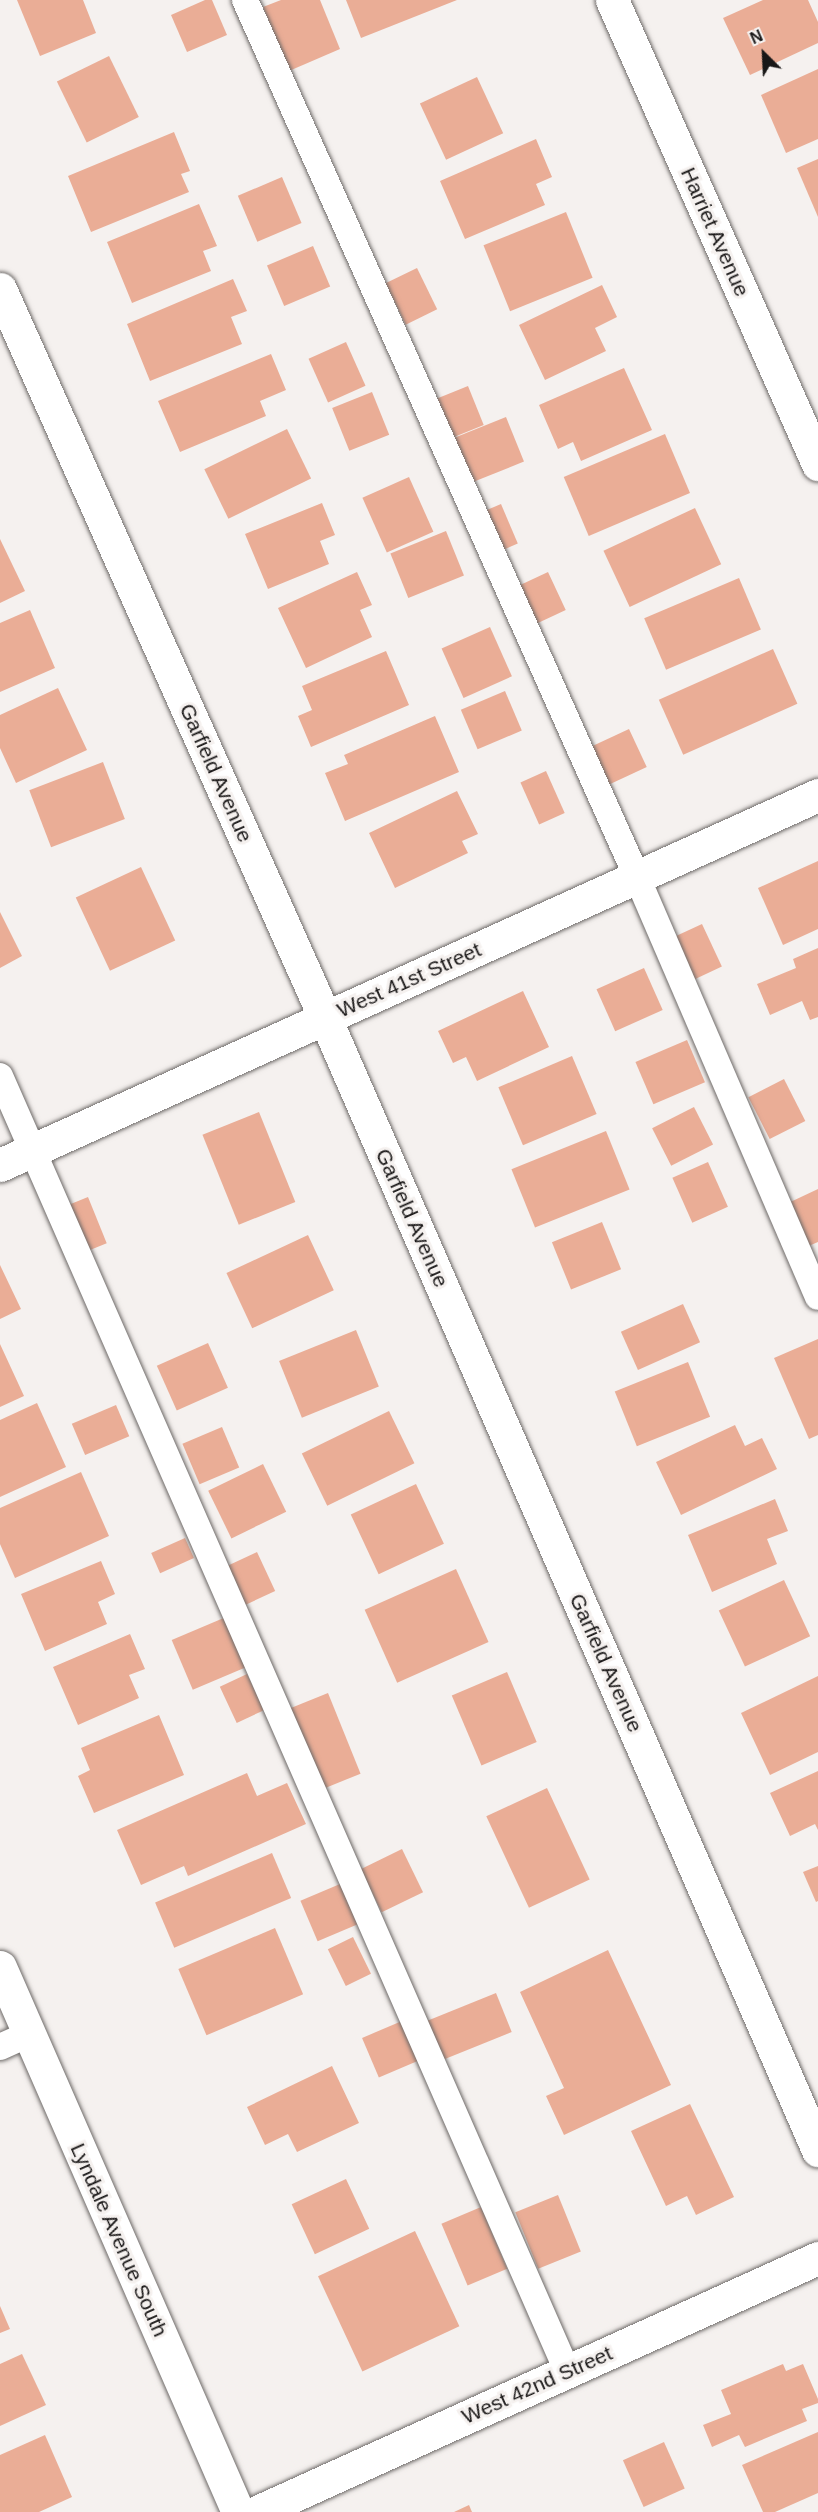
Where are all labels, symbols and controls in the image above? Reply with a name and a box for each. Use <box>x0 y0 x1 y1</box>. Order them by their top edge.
north arrow <box>734 24 794 84</box>
text: N <box>748 27 765 47</box>
street label: Harriet Avenue <box>675 163 755 301</box>
street label: Garfield Avenue <box>174 699 258 847</box>
street label: West 41st Street <box>333 937 485 1023</box>
street label: Garfield Avenue <box>370 1144 454 1292</box>
street label: Garfield Avenue <box>564 1589 648 1737</box>
street label: Lyndale Avenue South <box>65 2139 173 2341</box>
street label: West 42nd Street <box>458 2341 616 2429</box>

